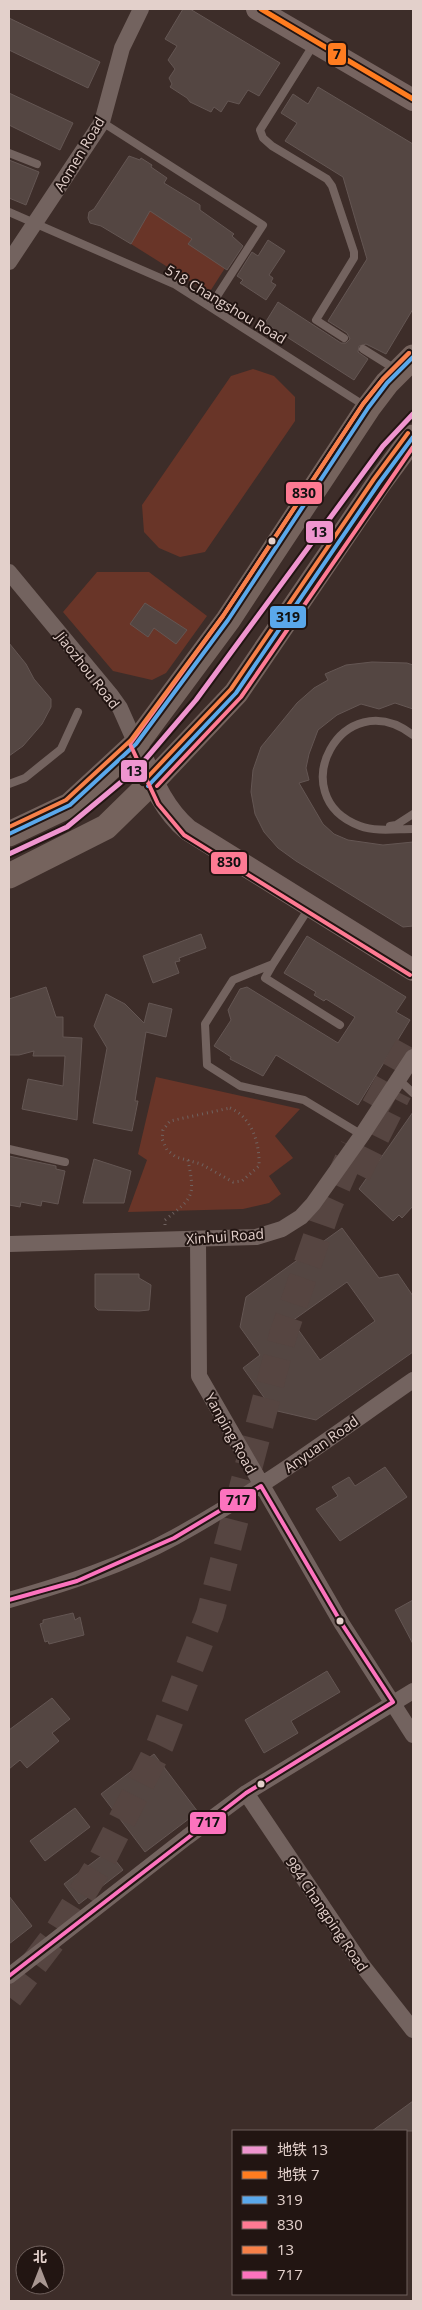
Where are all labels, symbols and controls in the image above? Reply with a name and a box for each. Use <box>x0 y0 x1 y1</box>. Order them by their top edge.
line badge: 7 <box>327 42 347 66</box>
text: 7 <box>333 44 341 63</box>
street label: Aomen Road <box>49 113 109 195</box>
street label: 518 Changshou Road <box>162 260 290 348</box>
line badge: 830 <box>285 481 323 505</box>
text: 830 <box>292 483 316 502</box>
line badge: 13 <box>305 520 334 544</box>
text: 13 <box>311 522 327 541</box>
unlabelled marker <box>267 536 277 546</box>
line badge: 319 <box>269 605 307 629</box>
text: 319 <box>276 607 300 626</box>
street label: Jiaozhou Road <box>51 626 124 712</box>
line badge: 13 <box>120 759 148 783</box>
text: 13 <box>126 761 142 780</box>
line badge: 830 <box>210 851 248 875</box>
text: 830 <box>217 852 241 871</box>
street label: Xinhui Road <box>185 1224 265 1248</box>
street label: Yanping Road <box>201 1389 261 1477</box>
street label: Anyuan Road <box>280 1411 362 1477</box>
line badge: 717 <box>219 1488 257 1512</box>
text: 717 <box>226 1490 250 1509</box>
unlabelled marker <box>335 1616 345 1626</box>
unlabelled marker <box>256 1779 266 1789</box>
line badge: 717 <box>189 1811 227 1835</box>
text: 717 <box>196 1812 220 1831</box>
street label: 984 Changping Road <box>282 1853 372 1975</box>
legend <box>232 2130 407 2295</box>
text: 地铁 13 <box>277 2139 328 2159</box>
text: 地铁 7 <box>277 2164 319 2184</box>
text: 319 <box>277 2189 303 2209</box>
text: 830 <box>277 2214 303 2234</box>
text: 13 <box>277 2239 294 2259</box>
north arrow <box>15 2245 65 2295</box>
text: 北 <box>33 2247 47 2266</box>
text: 717 <box>277 2264 303 2284</box>

